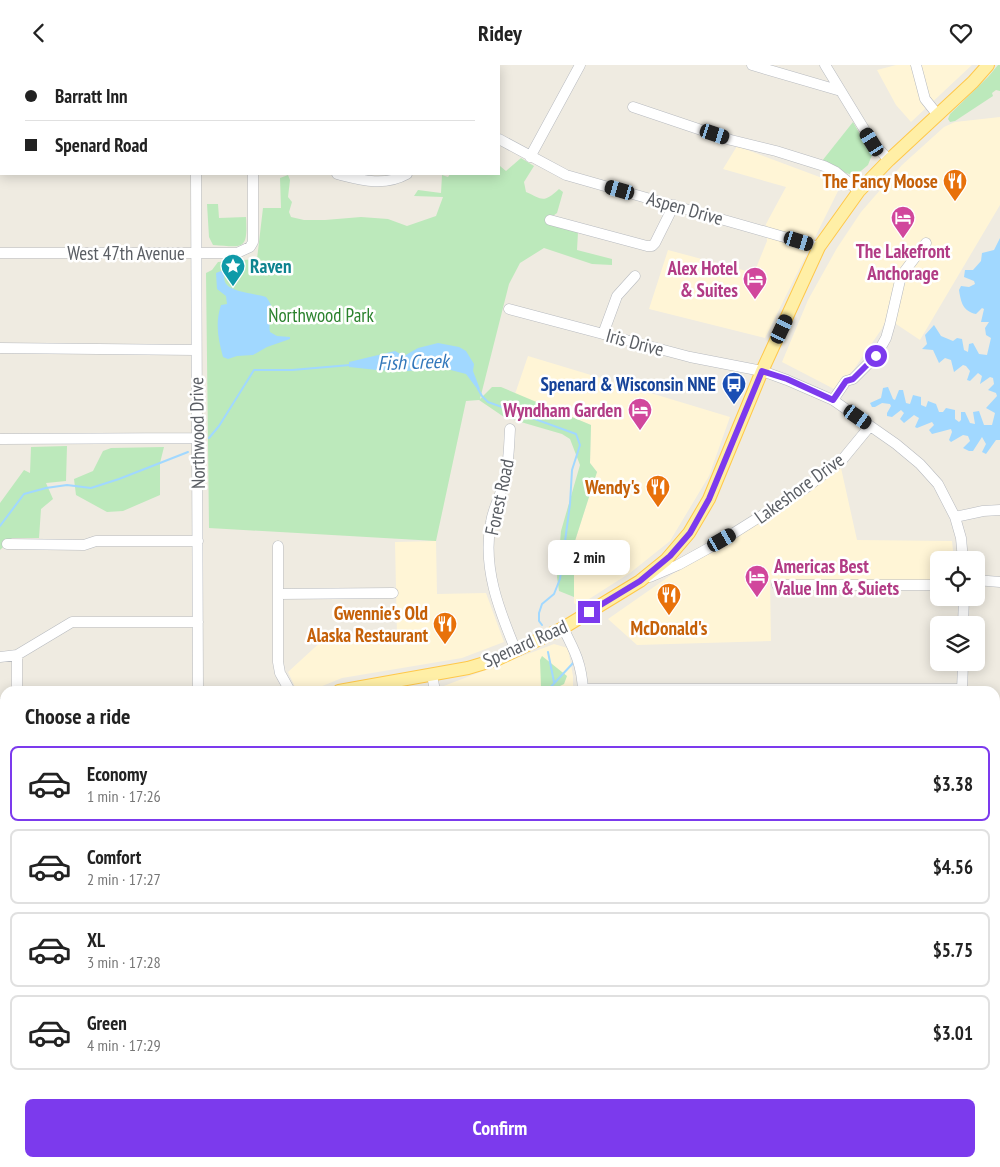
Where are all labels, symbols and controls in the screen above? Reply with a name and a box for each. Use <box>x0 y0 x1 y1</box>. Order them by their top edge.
icon: back <box>25 19 53 47</box>
text: Ridey <box>478 19 522 47</box>
icon: heart <box>947 19 975 47</box>
text: Barratt Inn <box>55 84 128 108</box>
car <box>698 122 731 146</box>
car <box>857 125 886 159</box>
text: Spenard Road <box>55 133 148 157</box>
restaurant icon: The Fancy Moose <box>942 168 968 202</box>
place label: The Fancy Moose <box>822 169 938 193</box>
car <box>603 179 636 201</box>
street label: Aspen Drive <box>644 186 726 230</box>
hotel icon: The Lakefront Anchorage <box>890 205 916 239</box>
car <box>782 229 815 253</box>
place label: The Lakefront Anchorage <box>856 239 951 285</box>
street label: West 47th Avenue <box>67 241 185 265</box>
place icon: Raven <box>220 253 246 287</box>
place label: Raven <box>250 254 292 278</box>
place label: Alex Hotel & Suites <box>666 256 738 302</box>
hotel icon: Alex Hotel & Suites <box>742 266 768 300</box>
park label: Northwood Park <box>268 303 374 327</box>
car <box>768 312 795 346</box>
street label: Iris Drive <box>604 323 667 361</box>
route start <box>865 345 887 367</box>
water label: Fish Creek <box>377 348 451 376</box>
bus stop icon: Spenard & Wisconsin NNE <box>721 371 747 405</box>
place label: Spenard & Wisconsin NNE <box>541 372 716 396</box>
street label: Northwood Drive <box>184 377 210 489</box>
hotel icon: Wyndham Garden <box>627 397 653 431</box>
place label: Wyndham Garden <box>502 398 622 422</box>
car <box>841 402 874 432</box>
street label: Lakeshore Drive <box>750 447 849 529</box>
street label: Forest Road <box>479 457 519 537</box>
restaurant icon: Wendy's <box>645 474 671 508</box>
place label: Wendy's <box>584 475 640 499</box>
car <box>705 526 738 554</box>
callout: 2 min <box>548 539 630 575</box>
text: 2 min <box>573 547 605 567</box>
map controls <box>930 551 985 671</box>
button: locate <box>930 551 985 606</box>
place label: Americas Best Value Inn & Suiets <box>773 554 899 600</box>
hotel icon: Americas Best Value Inn & Suiets <box>744 564 770 598</box>
restaurant icon: McDonald's <box>656 582 682 616</box>
place label: Gwennie's Old Alaska Restaurant <box>306 601 428 647</box>
route end <box>578 601 600 623</box>
restaurant icon: Gwennie's Old Alaska Restaurant <box>432 611 458 645</box>
street label: Spenard Road <box>479 614 571 672</box>
place label: McDonald's <box>631 616 708 640</box>
button: layers <box>930 616 985 671</box>
text: Choose a ride <box>25 702 130 730</box>
icon: car <box>27 761 72 806</box>
text: Economy <box>87 762 147 786</box>
text: $3.38 <box>933 772 973 796</box>
text: 1 min · 17:26 <box>87 786 161 806</box>
icon: car <box>27 844 72 889</box>
text: Comfort <box>87 845 141 869</box>
text: $4.56 <box>933 855 973 879</box>
text: 2 min · 17:27 <box>87 869 161 889</box>
icon: car <box>27 927 72 972</box>
text: XL <box>87 928 105 952</box>
text: $5.75 <box>933 938 973 962</box>
text: 3 min · 17:28 <box>87 952 161 972</box>
icon: car <box>27 1010 72 1055</box>
text: Green <box>87 1011 127 1035</box>
text: $3.01 <box>933 1021 973 1045</box>
text: 4 min · 17:29 <box>87 1035 161 1055</box>
button: Confirm <box>25 1099 975 1157</box>

